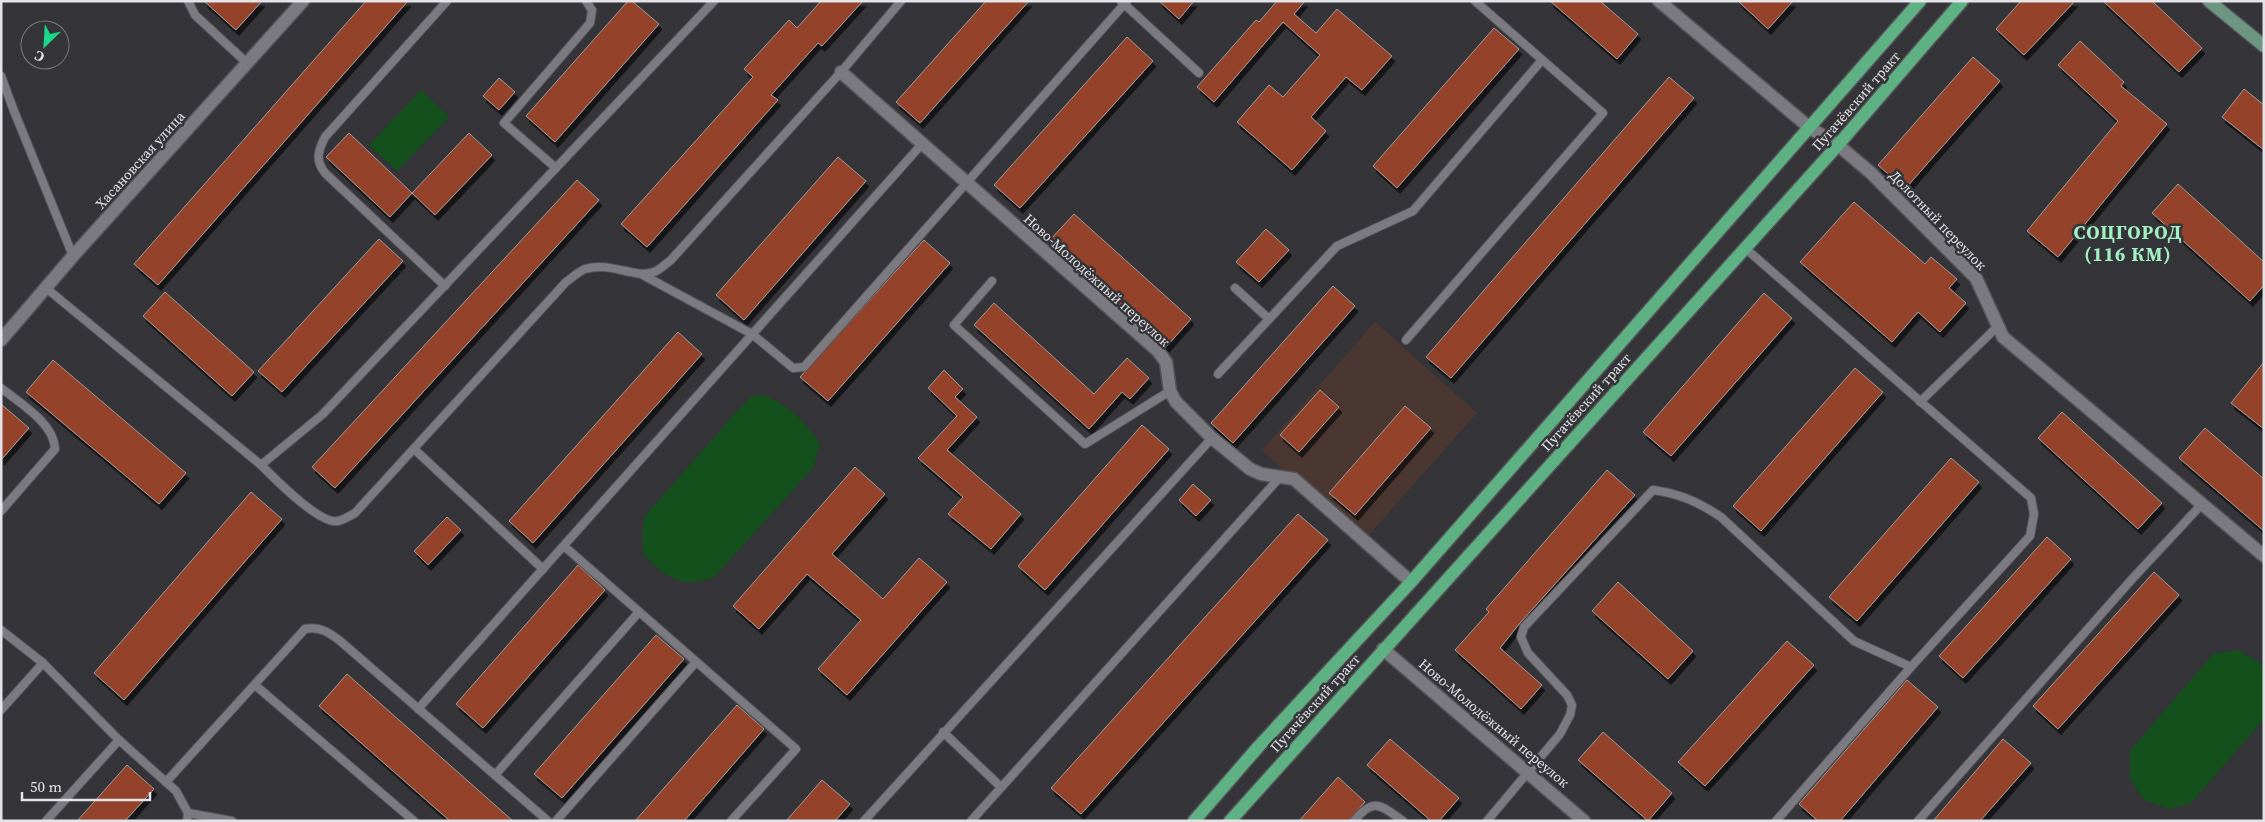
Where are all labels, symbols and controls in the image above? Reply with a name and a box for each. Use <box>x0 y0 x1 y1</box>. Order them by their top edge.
north arrow <box>20 20 70 70</box>
text: С <box>31 46 48 68</box>
street label: Пугачёвский тракт <box>1807 46 1905 155</box>
street label: Хасановская улица <box>91 106 190 213</box>
street label: Долотный переулок <box>1885 165 1991 275</box>
street label: Ново-Молодёжный переулок <box>1019 209 1175 351</box>
district label: СОЦГОРОД (116 КМ) <box>2074 219 2182 267</box>
street label: Пугачёвский тракт <box>1536 348 1636 456</box>
street label: Пугачёвский тракт <box>1265 649 1365 757</box>
street label: Ново-Молодёжный переулок <box>1414 654 1574 792</box>
scale bar <box>22 770 150 802</box>
text: 50 m <box>30 776 62 797</box>

